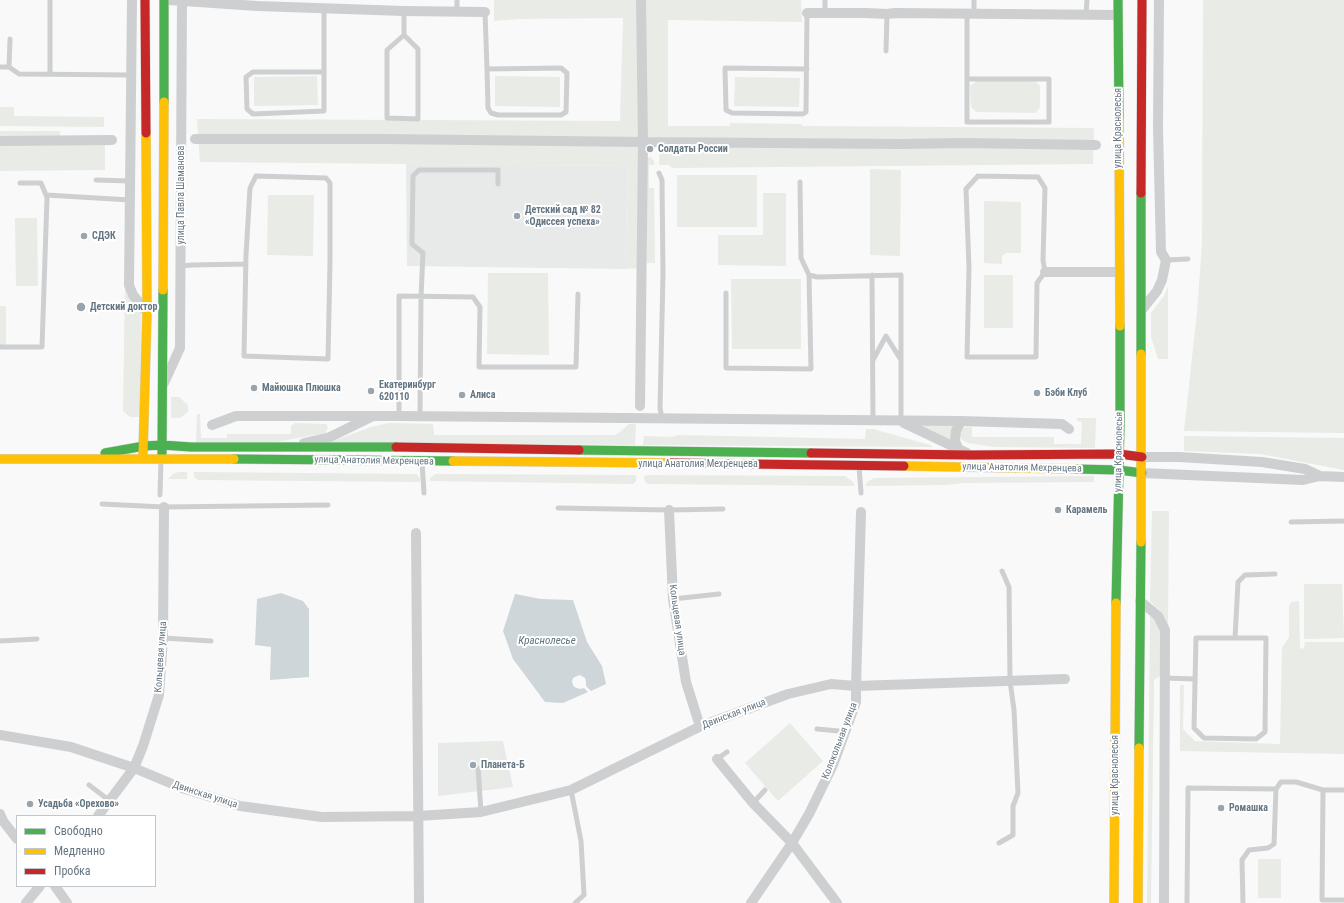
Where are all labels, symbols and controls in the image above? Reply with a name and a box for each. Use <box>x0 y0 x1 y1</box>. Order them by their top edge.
street label: улица Краснолесья <box>1112 88 1124 168</box>
place label: Солдаты России <box>658 143 728 155</box>
marker: Солдаты России <box>645 144 655 154</box>
street label: улица Павла Шаманова <box>175 146 187 244</box>
place label: Детский сад № 82 «Одиссея успеха» <box>525 204 601 228</box>
marker: Детский сад № 82 «Одиссея успеха» <box>512 211 522 221</box>
place label: СДЭК <box>92 230 116 242</box>
marker: СДЭК <box>79 231 89 241</box>
marker: Детский доктор <box>75 301 87 313</box>
place label: Детский доктор <box>90 301 157 313</box>
place label: Екатеринбург 620110 <box>379 379 436 402</box>
place label: Майюшка Плюшка <box>262 382 341 394</box>
marker: Майюшка Плюшка <box>249 383 259 393</box>
marker: Екатеринбург 620110 <box>366 386 376 396</box>
place label: Бэби Клуб <box>1045 387 1087 399</box>
marker: Бэби Клуб <box>1032 388 1042 398</box>
place label: Алиса <box>470 389 495 401</box>
marker: Алиса <box>457 390 467 400</box>
street label: улица Краснолесья <box>1112 412 1126 492</box>
street label: улица Анатолия Мехренцева <box>314 454 434 468</box>
street label: улица Анатолия Мехренцева <box>638 458 758 470</box>
street label: улица Анатолия Мехренцева <box>962 461 1082 475</box>
place label: Карамель <box>1066 504 1107 516</box>
marker: Карамель <box>1053 505 1063 515</box>
street label: Кольцевая улица <box>666 584 688 656</box>
street label: Кольцевая улица <box>153 621 169 693</box>
water label: Краснолесье <box>518 634 576 648</box>
street label: Двинская улица <box>700 696 768 732</box>
street label: Колокольная улица <box>820 701 860 781</box>
street label: улица Краснолесья <box>1109 735 1121 815</box>
place label: Планета-Б <box>481 759 525 771</box>
marker: Планета-Б <box>468 760 478 770</box>
street label: Двинская улица <box>171 779 239 811</box>
place label: Усадьба «Орехово» <box>38 798 119 810</box>
marker: Усадьба «Орехово» <box>25 799 35 809</box>
place label: Ромашка <box>1229 802 1268 814</box>
marker: Ромашка <box>1216 803 1226 813</box>
legend <box>16 815 156 887</box>
text: Свободно <box>54 824 103 838</box>
text: Медленно <box>54 844 105 858</box>
text: Пробка <box>54 864 91 878</box>

